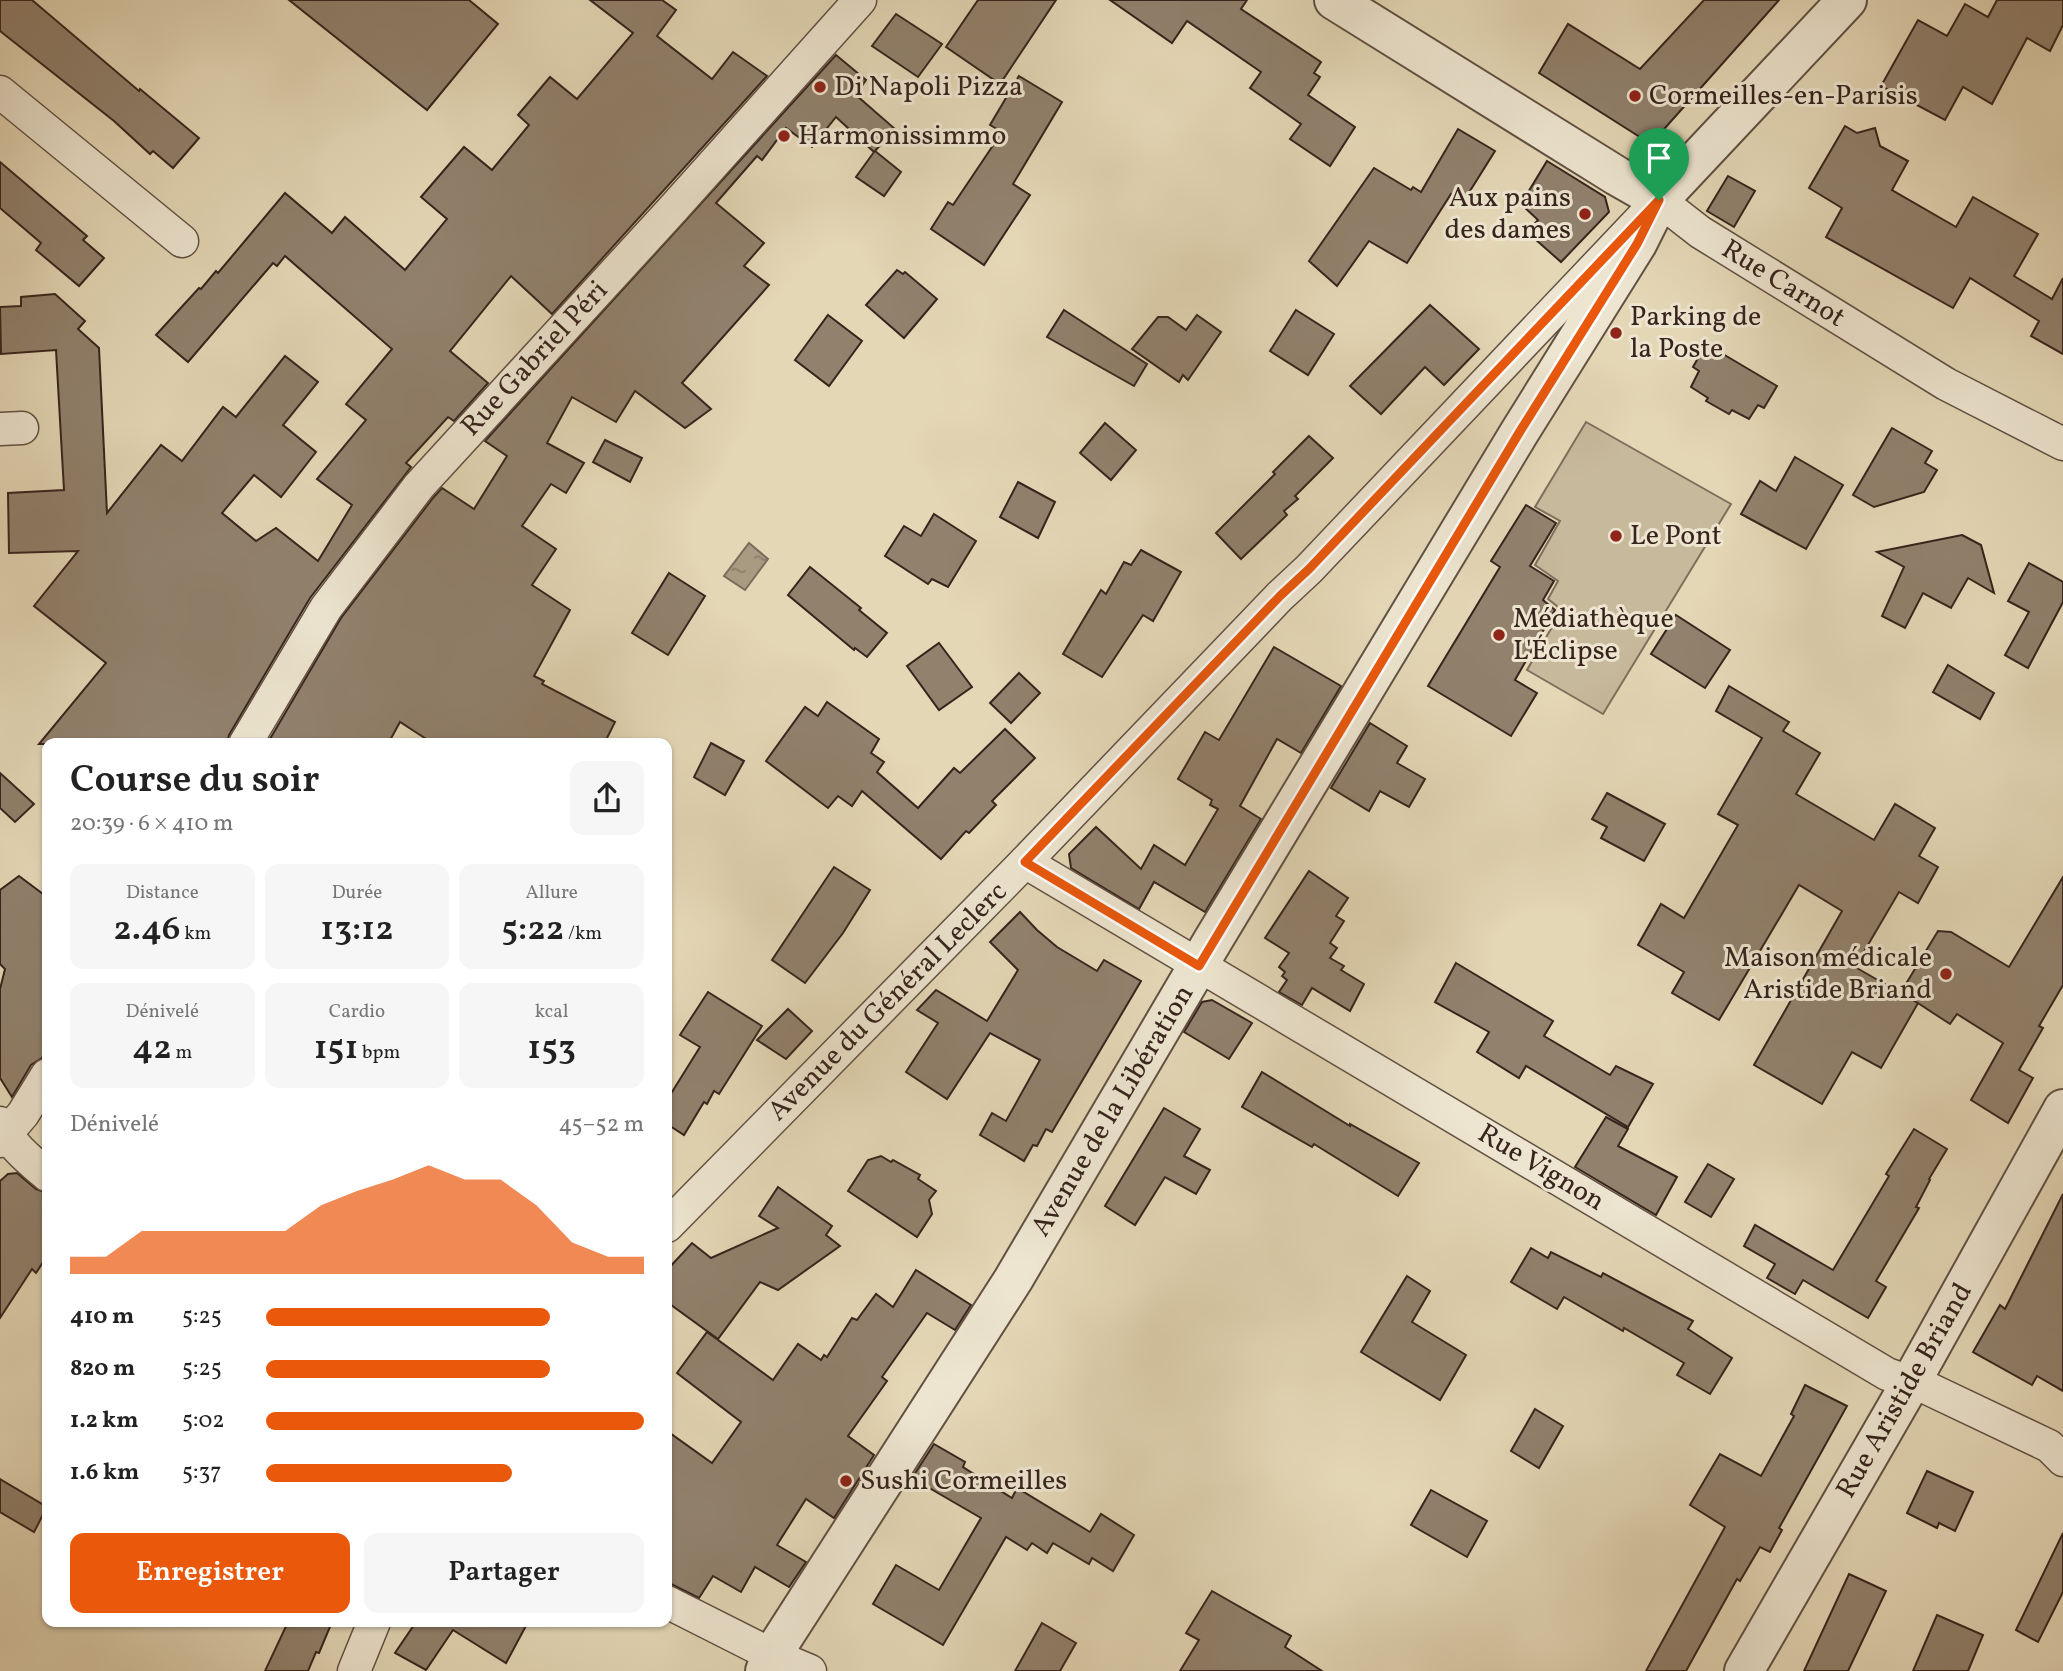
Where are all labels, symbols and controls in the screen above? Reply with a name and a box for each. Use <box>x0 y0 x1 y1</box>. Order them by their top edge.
place label: Di Napoli Pizza <box>834 68 1023 107</box>
place label: Cormeilles-en-Parisis <box>1649 77 1918 116</box>
marker: Di Napoli Pizza <box>812 79 828 95</box>
marker: Cormeilles-en-Parisis <box>1627 88 1643 104</box>
place label: Harmonissimmo <box>798 117 1006 156</box>
marker: Harmonissimmo <box>776 128 792 144</box>
pin <box>1629 128 1689 200</box>
icon: arrive <box>1640 139 1678 177</box>
place label: Aux pains des dames <box>1445 179 1571 250</box>
marker: Aux pains des dames <box>1577 206 1593 222</box>
street label: Rue Carnot <box>1714 231 1852 337</box>
street label: Rue Gabriel Péri <box>453 273 617 445</box>
place label: Parking de la Poste <box>1630 298 1761 369</box>
marker: Parking de la Poste <box>1608 325 1624 341</box>
place label: Le Pont <box>1630 517 1722 556</box>
marker: Le Pont <box>1608 528 1624 544</box>
place label: Médiathèque L'Éclipse <box>1513 600 1674 671</box>
marker: Médiathèque L'Éclipse <box>1491 627 1507 643</box>
text: Course du soir <box>70 755 320 808</box>
button: share <box>570 761 644 835</box>
text: 20:39 · 6 × 410 m <box>70 808 233 840</box>
street label: Avenue du Général Leclerc <box>760 874 1016 1130</box>
text: Distance <box>126 880 199 906</box>
text: Durée <box>332 880 382 906</box>
text: Allure <box>525 880 578 906</box>
text: 2.46 <box>113 906 180 954</box>
text: 13:12 <box>320 906 394 954</box>
text: 5:22 <box>501 906 564 954</box>
text: km <box>180 921 211 947</box>
text: /km <box>564 921 602 947</box>
place label: Maison médicale Aristide Briand <box>1724 939 1932 1010</box>
marker: Maison médicale Aristide Briand <box>1938 966 1954 982</box>
street label: Avenue de la Libération <box>1022 978 1204 1244</box>
text: Dénivelé <box>126 999 199 1025</box>
text: Cardio <box>329 999 385 1025</box>
text: kcal <box>535 999 569 1025</box>
text: 42 <box>132 1025 172 1073</box>
text: 151 <box>314 1025 358 1073</box>
text: 153 <box>527 1025 576 1073</box>
text: m <box>172 1040 192 1066</box>
text: bpm <box>358 1040 400 1066</box>
text: Dénivelé <box>70 1109 159 1141</box>
text: 45–52 m <box>559 1109 644 1141</box>
street label: Rue Vignon <box>1470 1115 1612 1221</box>
street label: Rue Aristide Briand <box>1827 1276 1983 1506</box>
text: 410 m <box>70 1301 134 1333</box>
text: 5:25 <box>182 1301 222 1333</box>
text: 820 m <box>70 1353 135 1385</box>
text: 5:25 <box>182 1353 222 1385</box>
text: 1.2 km <box>70 1405 139 1437</box>
text: 5:02 <box>182 1405 225 1437</box>
text: 1.6 km <box>70 1457 139 1489</box>
text: 5:37 <box>182 1457 221 1489</box>
place label: Sushi Cormeilles <box>860 1462 1067 1501</box>
marker: Sushi Cormeilles <box>838 1473 854 1489</box>
button: Enregistrer <box>70 1533 350 1613</box>
button: Partager <box>364 1533 644 1613</box>

